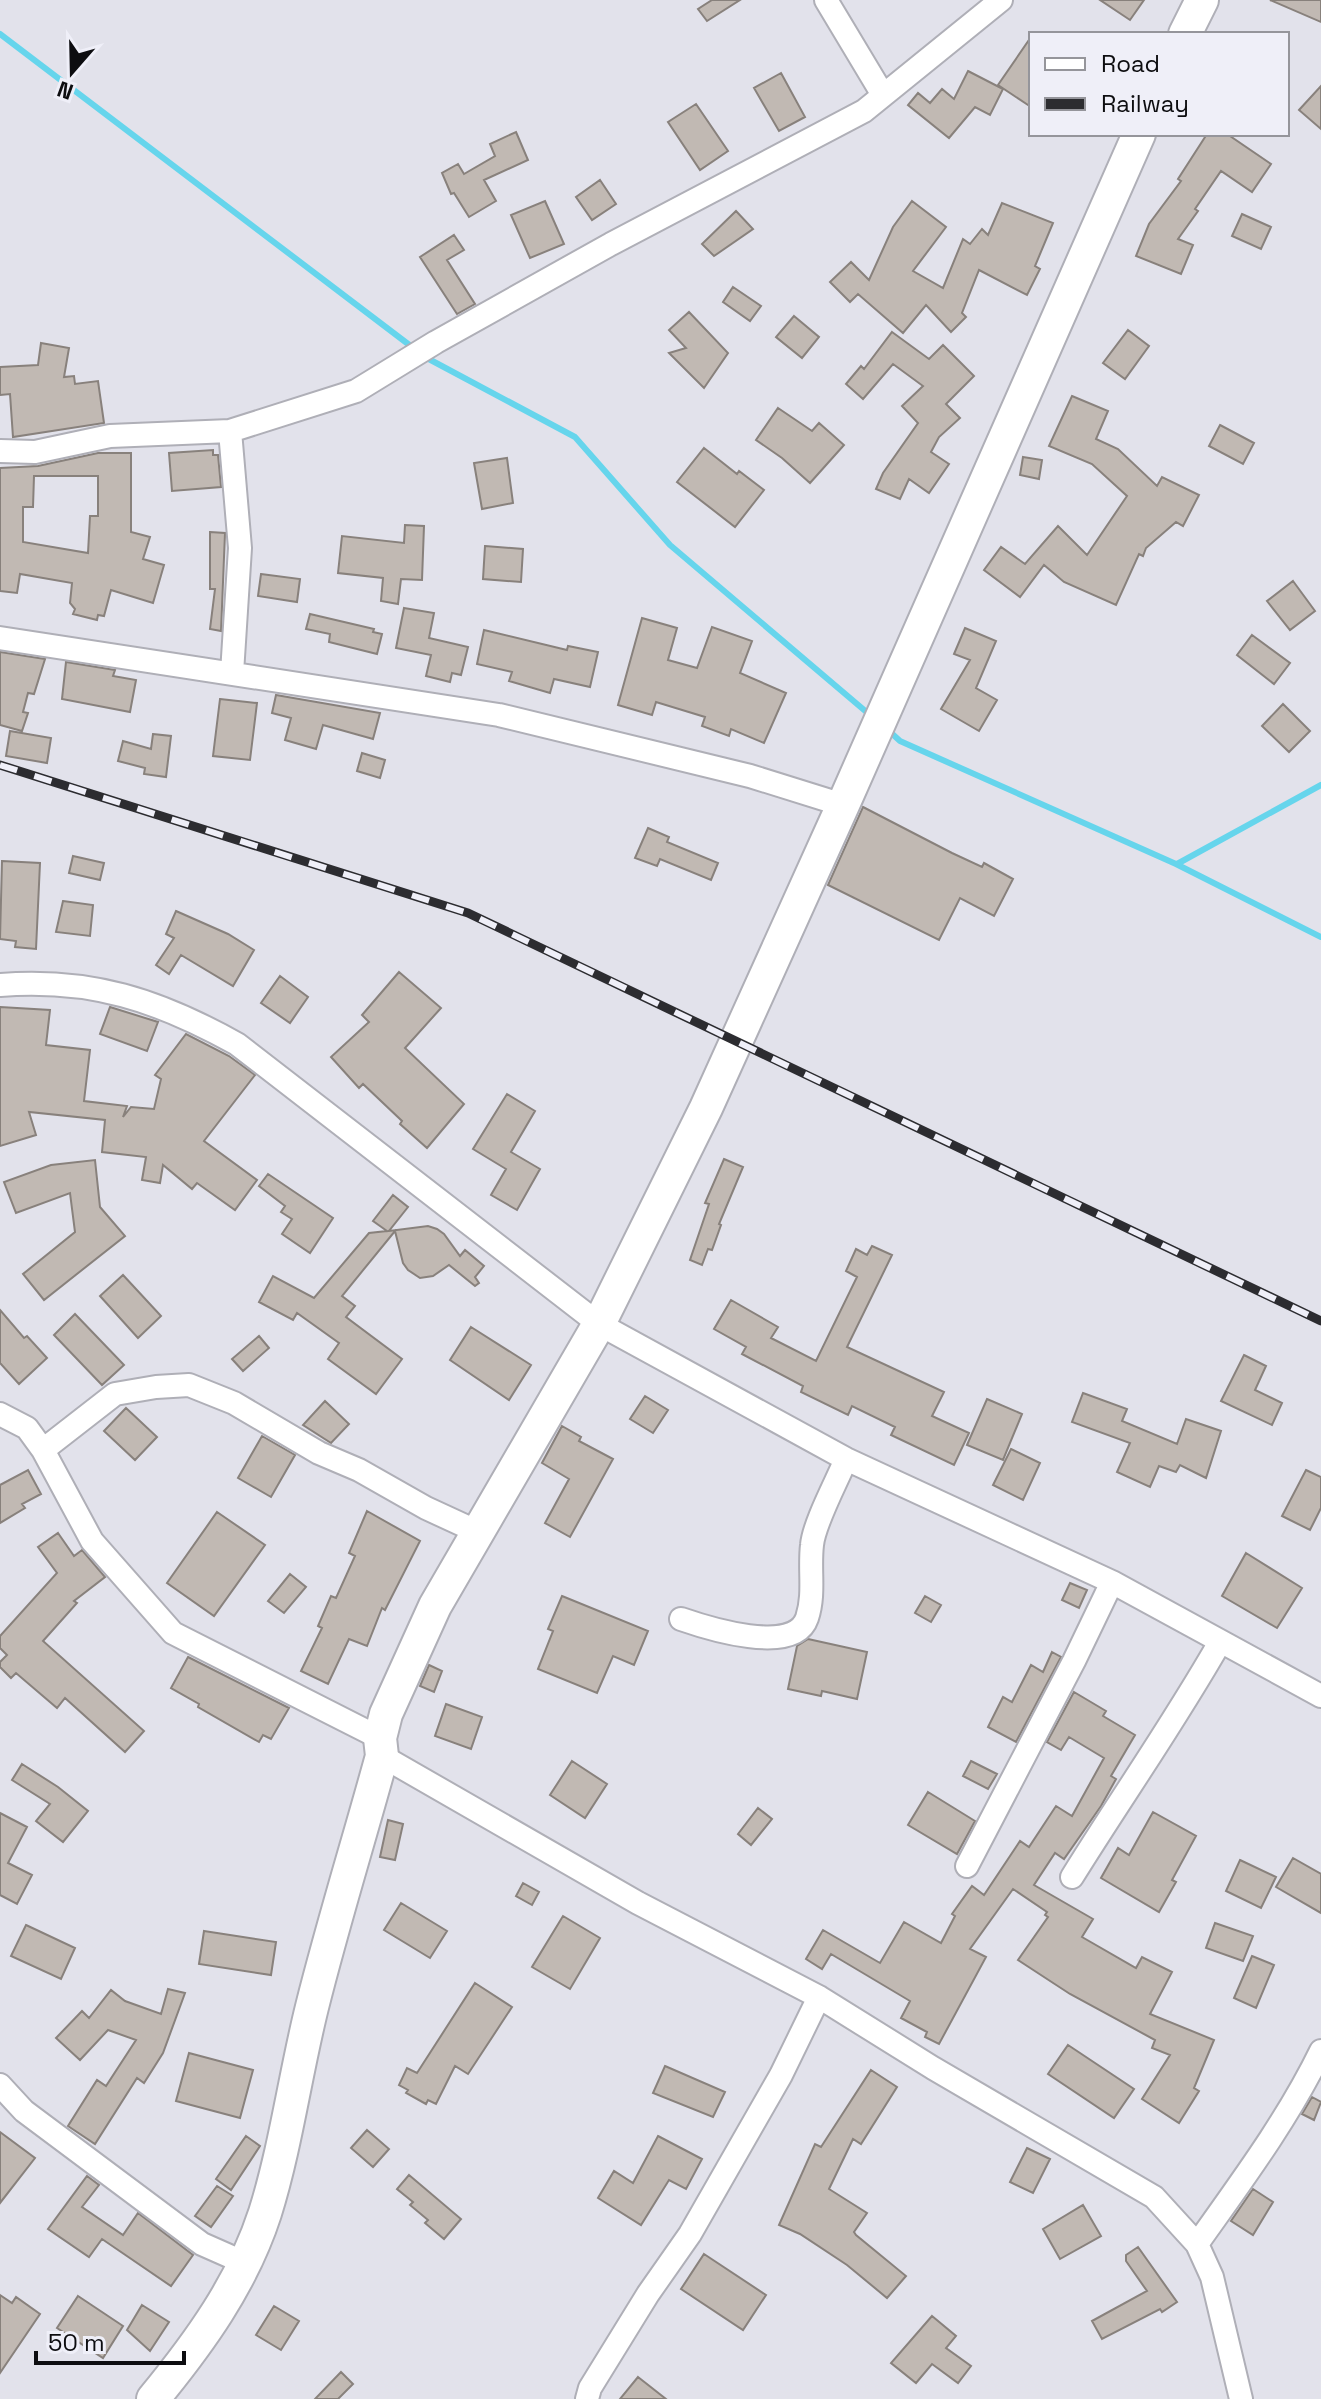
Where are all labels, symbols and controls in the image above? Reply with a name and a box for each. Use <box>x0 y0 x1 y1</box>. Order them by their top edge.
north arrow <box>32 32 112 112</box>
legend <box>1029 32 1289 136</box>
text: Road <box>1101 48 1160 79</box>
text: N <box>53 75 77 106</box>
text: Railway <box>1101 88 1189 119</box>
scale bar <box>36 2315 184 2365</box>
text: 50 m <box>48 2327 105 2358</box>

